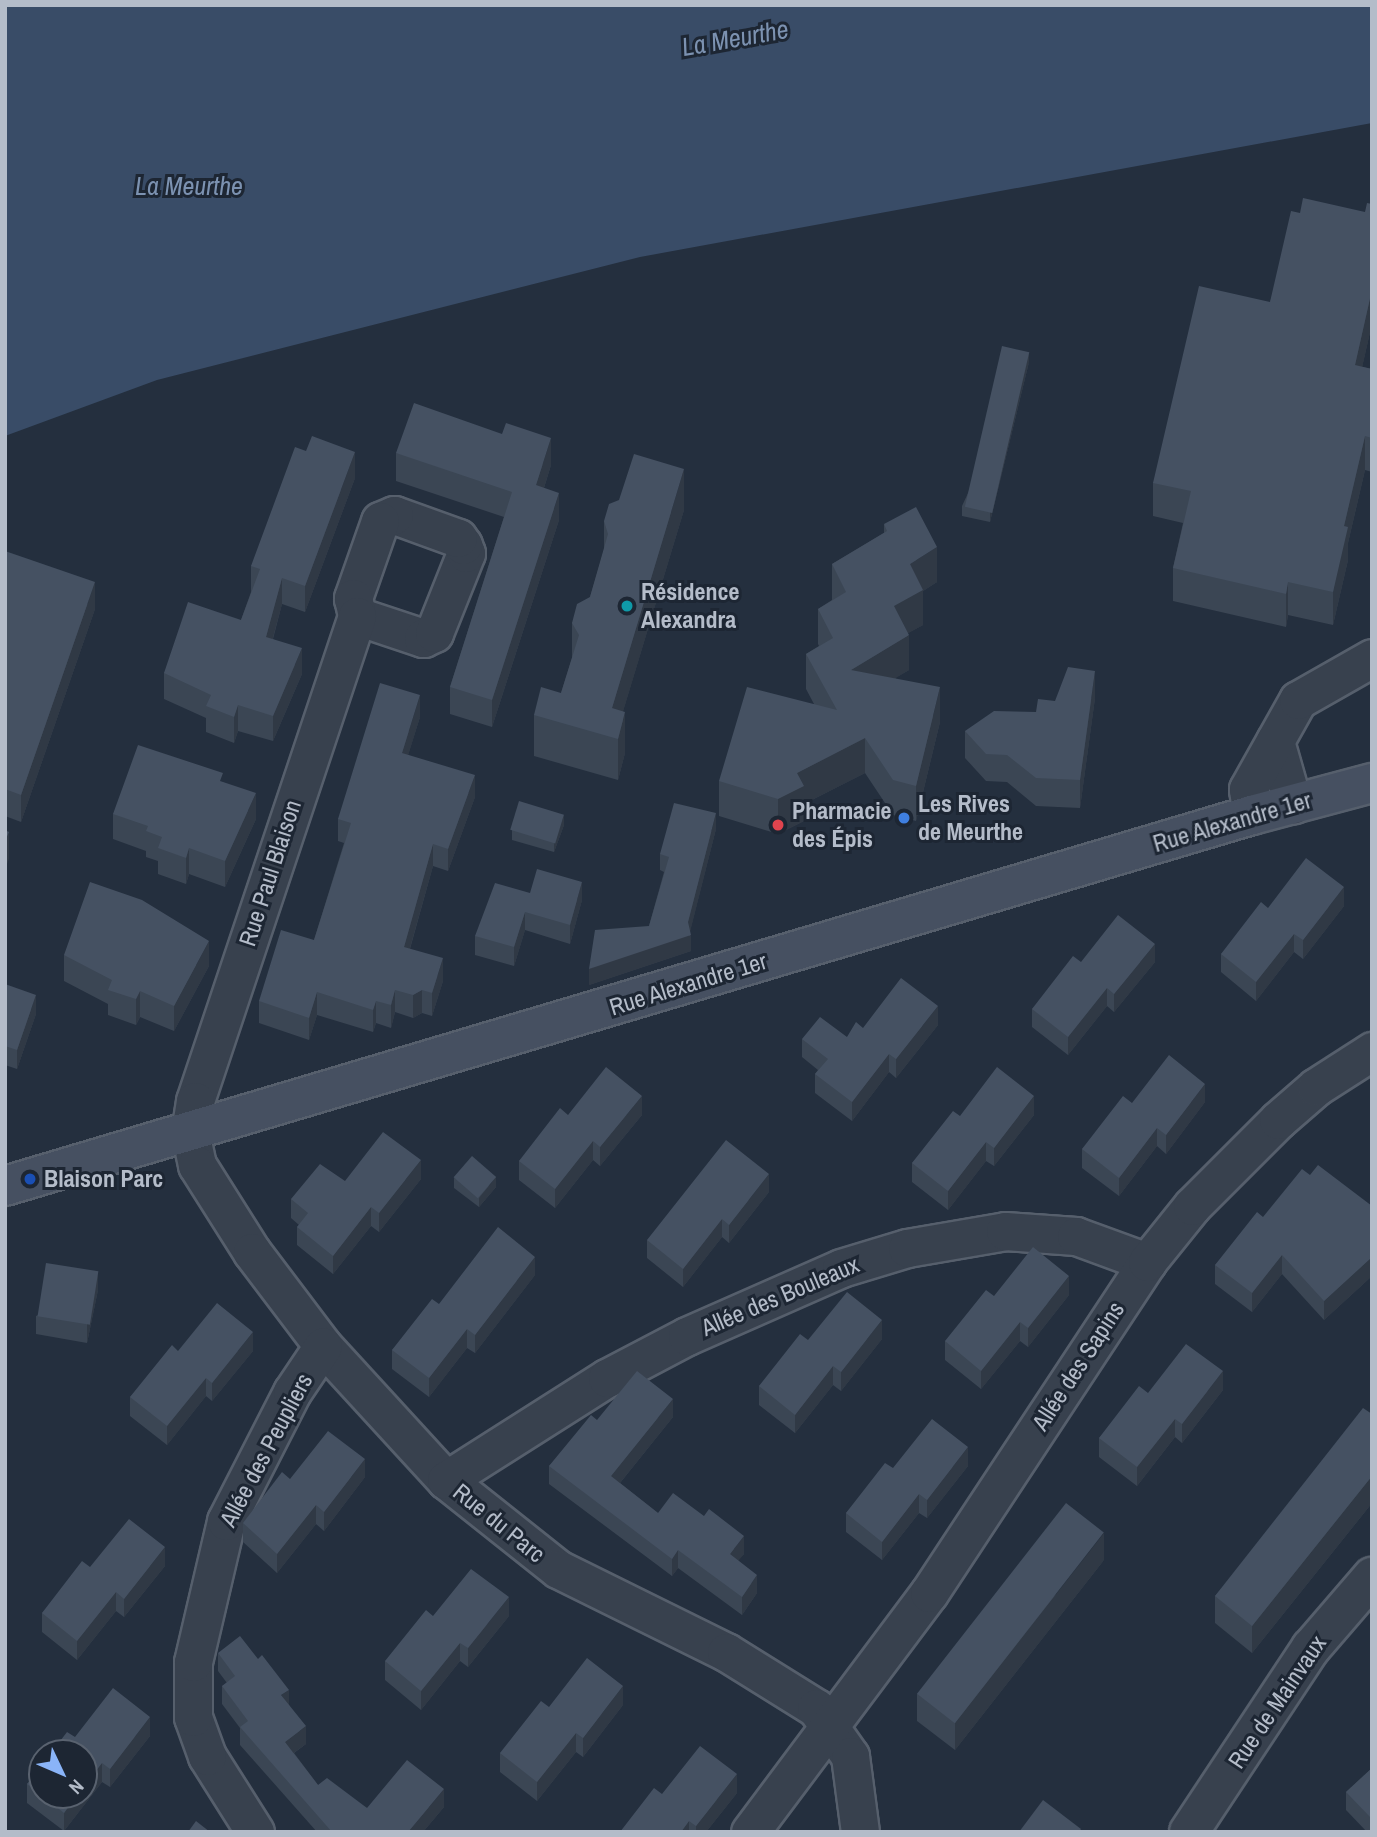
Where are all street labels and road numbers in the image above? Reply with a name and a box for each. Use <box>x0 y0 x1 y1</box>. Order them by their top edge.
street label: Rue Alexandre 1er <box>1149 786 1315 858</box>
street label: Rue Paul Blaison <box>233 796 307 950</box>
street label: Rue Alexandre 1er <box>605 946 771 1022</box>
street label: Allée des Bouleaux <box>697 1250 863 1342</box>
street label: Allée des Sapins <box>1026 1296 1130 1436</box>
street label: Allée des Peupliers <box>213 1368 319 1532</box>
street label: Rue du Parc <box>447 1477 551 1569</box>
street label: Rue de Mainvaux <box>1222 1630 1332 1774</box>

